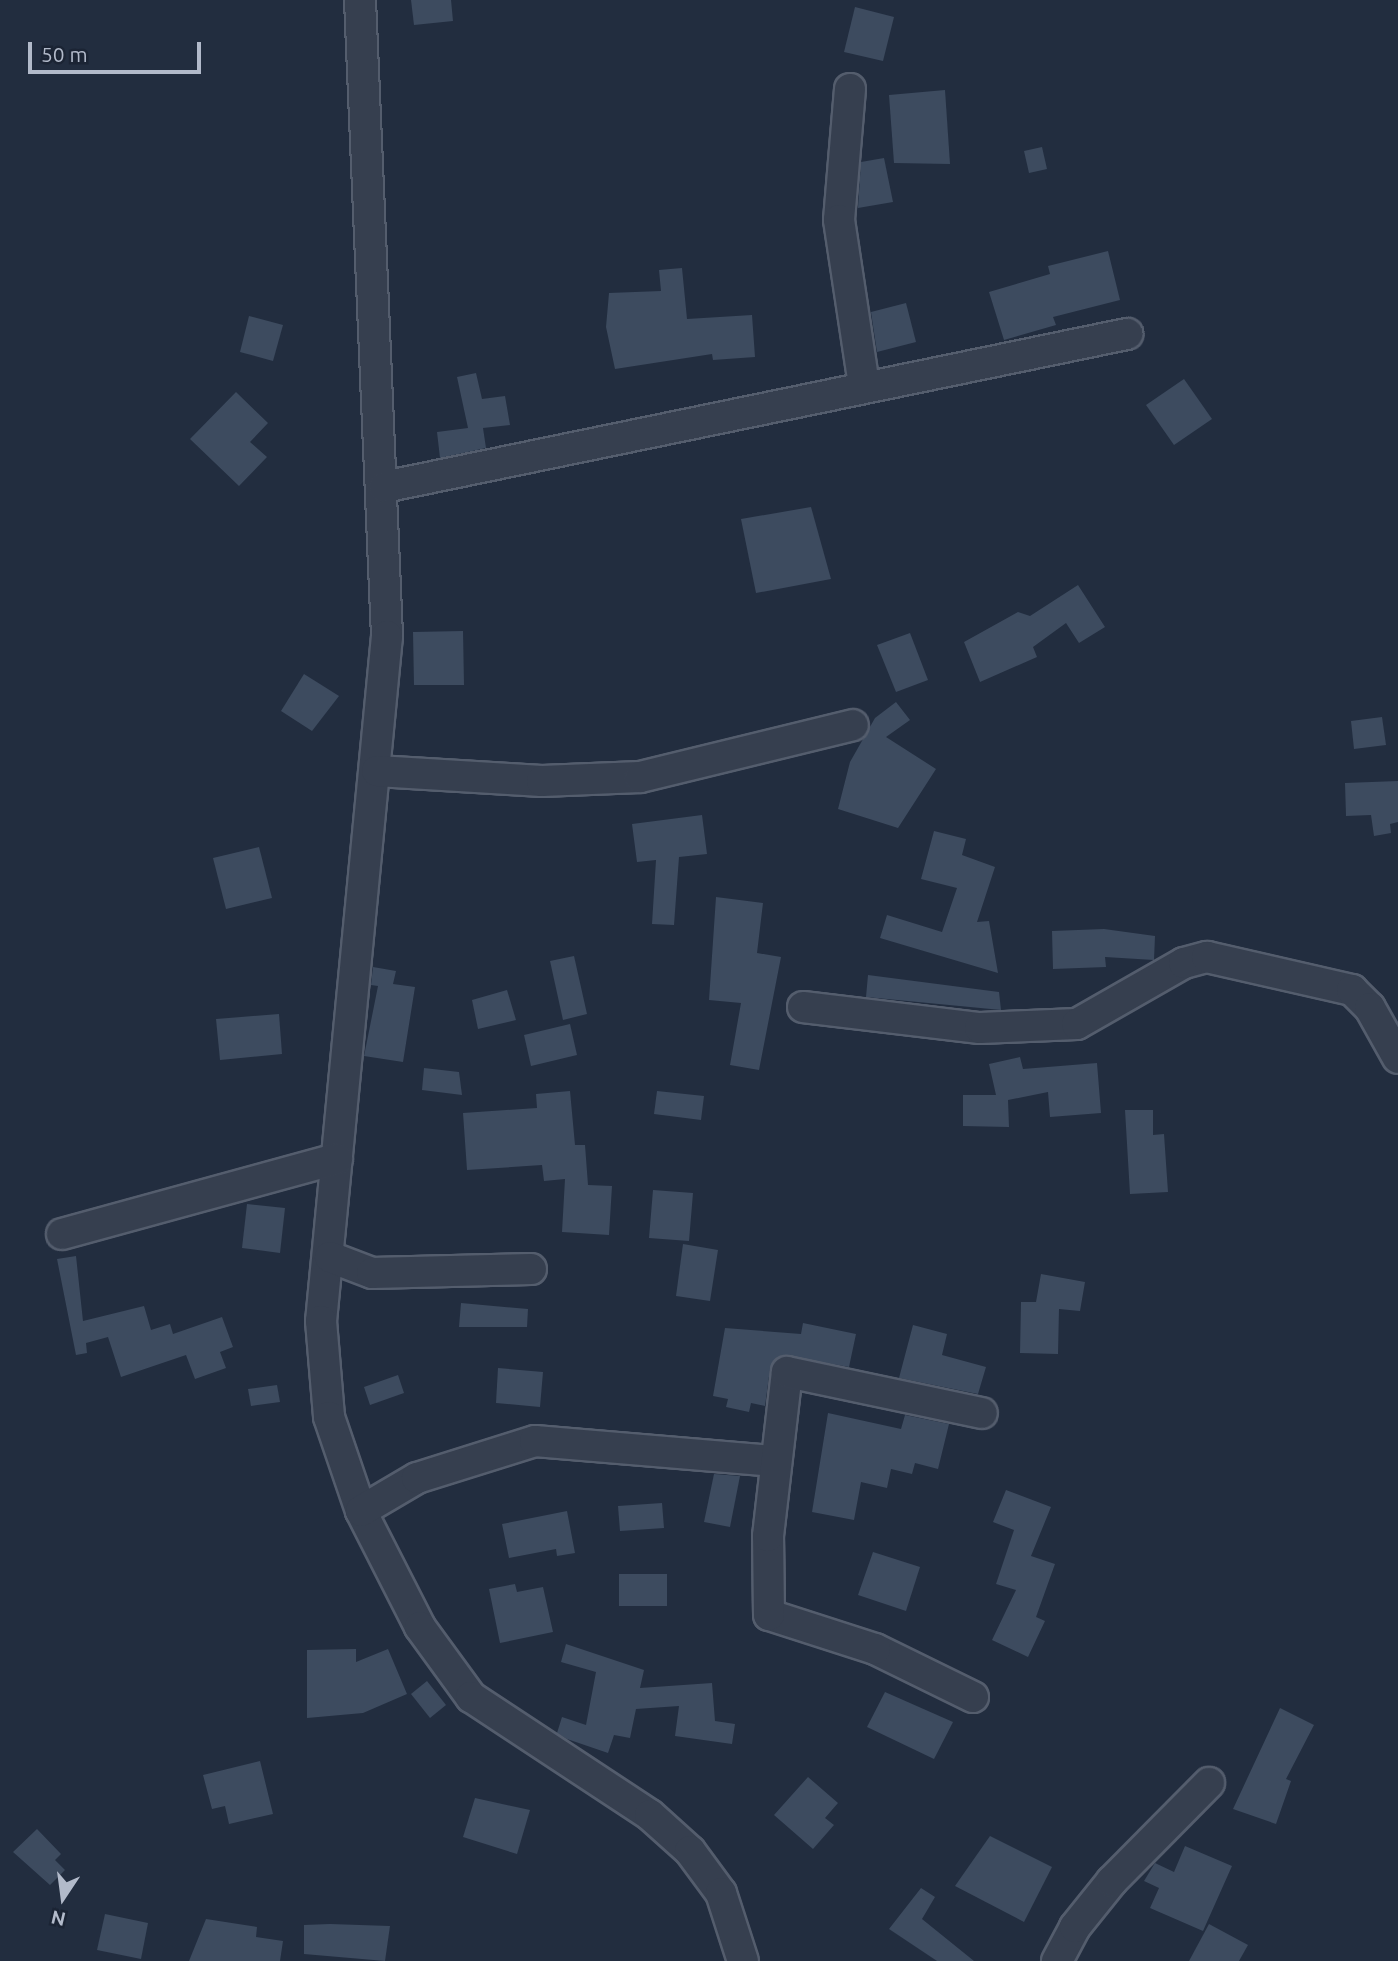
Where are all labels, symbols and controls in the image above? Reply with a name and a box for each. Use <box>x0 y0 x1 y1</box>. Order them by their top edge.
scale bar <box>32 28 205 72</box>
text: 50 m <box>41 42 88 66</box>
north arrow <box>28 1863 98 1933</box>
text: N <box>49 1906 68 1931</box>

